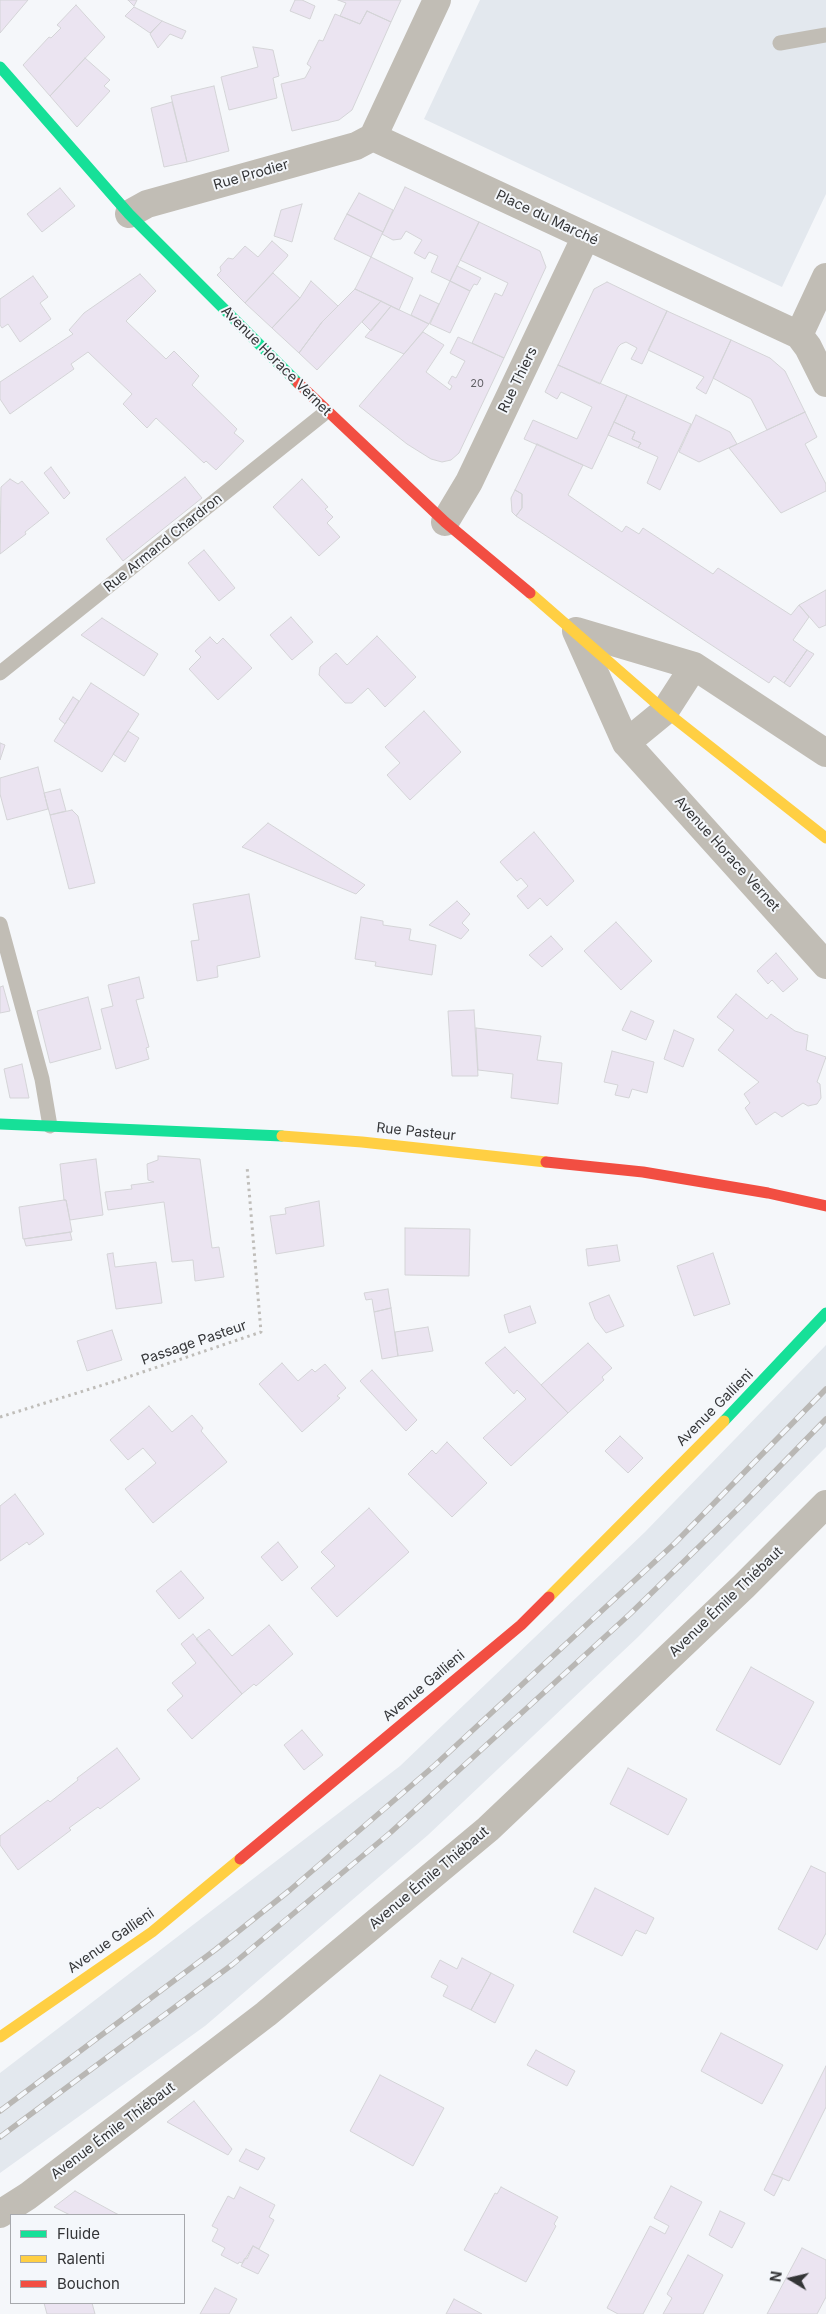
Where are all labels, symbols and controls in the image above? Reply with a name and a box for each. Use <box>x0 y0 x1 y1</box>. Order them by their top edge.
street label: Rue Prodier <box>212 156 290 194</box>
street label: Place du Marché <box>493 187 601 249</box>
street label: Avenue Horace Vernet <box>217 302 335 420</box>
street label: Rue Thiers <box>495 344 541 416</box>
house number: 20 <box>470 377 484 391</box>
street label: Rue Armand Chardron <box>101 490 225 596</box>
street label: Avenue Horace Vernet <box>671 793 783 915</box>
street label: Rue Pasteur <box>375 1119 457 1145</box>
street label: Passage Pasteur <box>139 1317 249 1369</box>
street label: Avenue Gallieni <box>673 1366 757 1450</box>
street label: Avenue Émile Thiébaut <box>666 1544 786 1660</box>
street label: Avenue Gallieni <box>380 1647 468 1725</box>
street label: Avenue Émile Thiébaut <box>366 1823 492 1933</box>
street label: Avenue Gallieni <box>65 1905 157 1977</box>
street label: Avenue Émile Thiébaut <box>48 2079 178 2183</box>
legend <box>10 2214 185 2304</box>
text: Fluide <box>57 2224 100 2243</box>
text: Ralenti <box>57 2249 105 2268</box>
north arrow <box>766 2254 816 2304</box>
text: N <box>766 2270 785 2283</box>
text: Bouchon <box>57 2274 120 2293</box>

